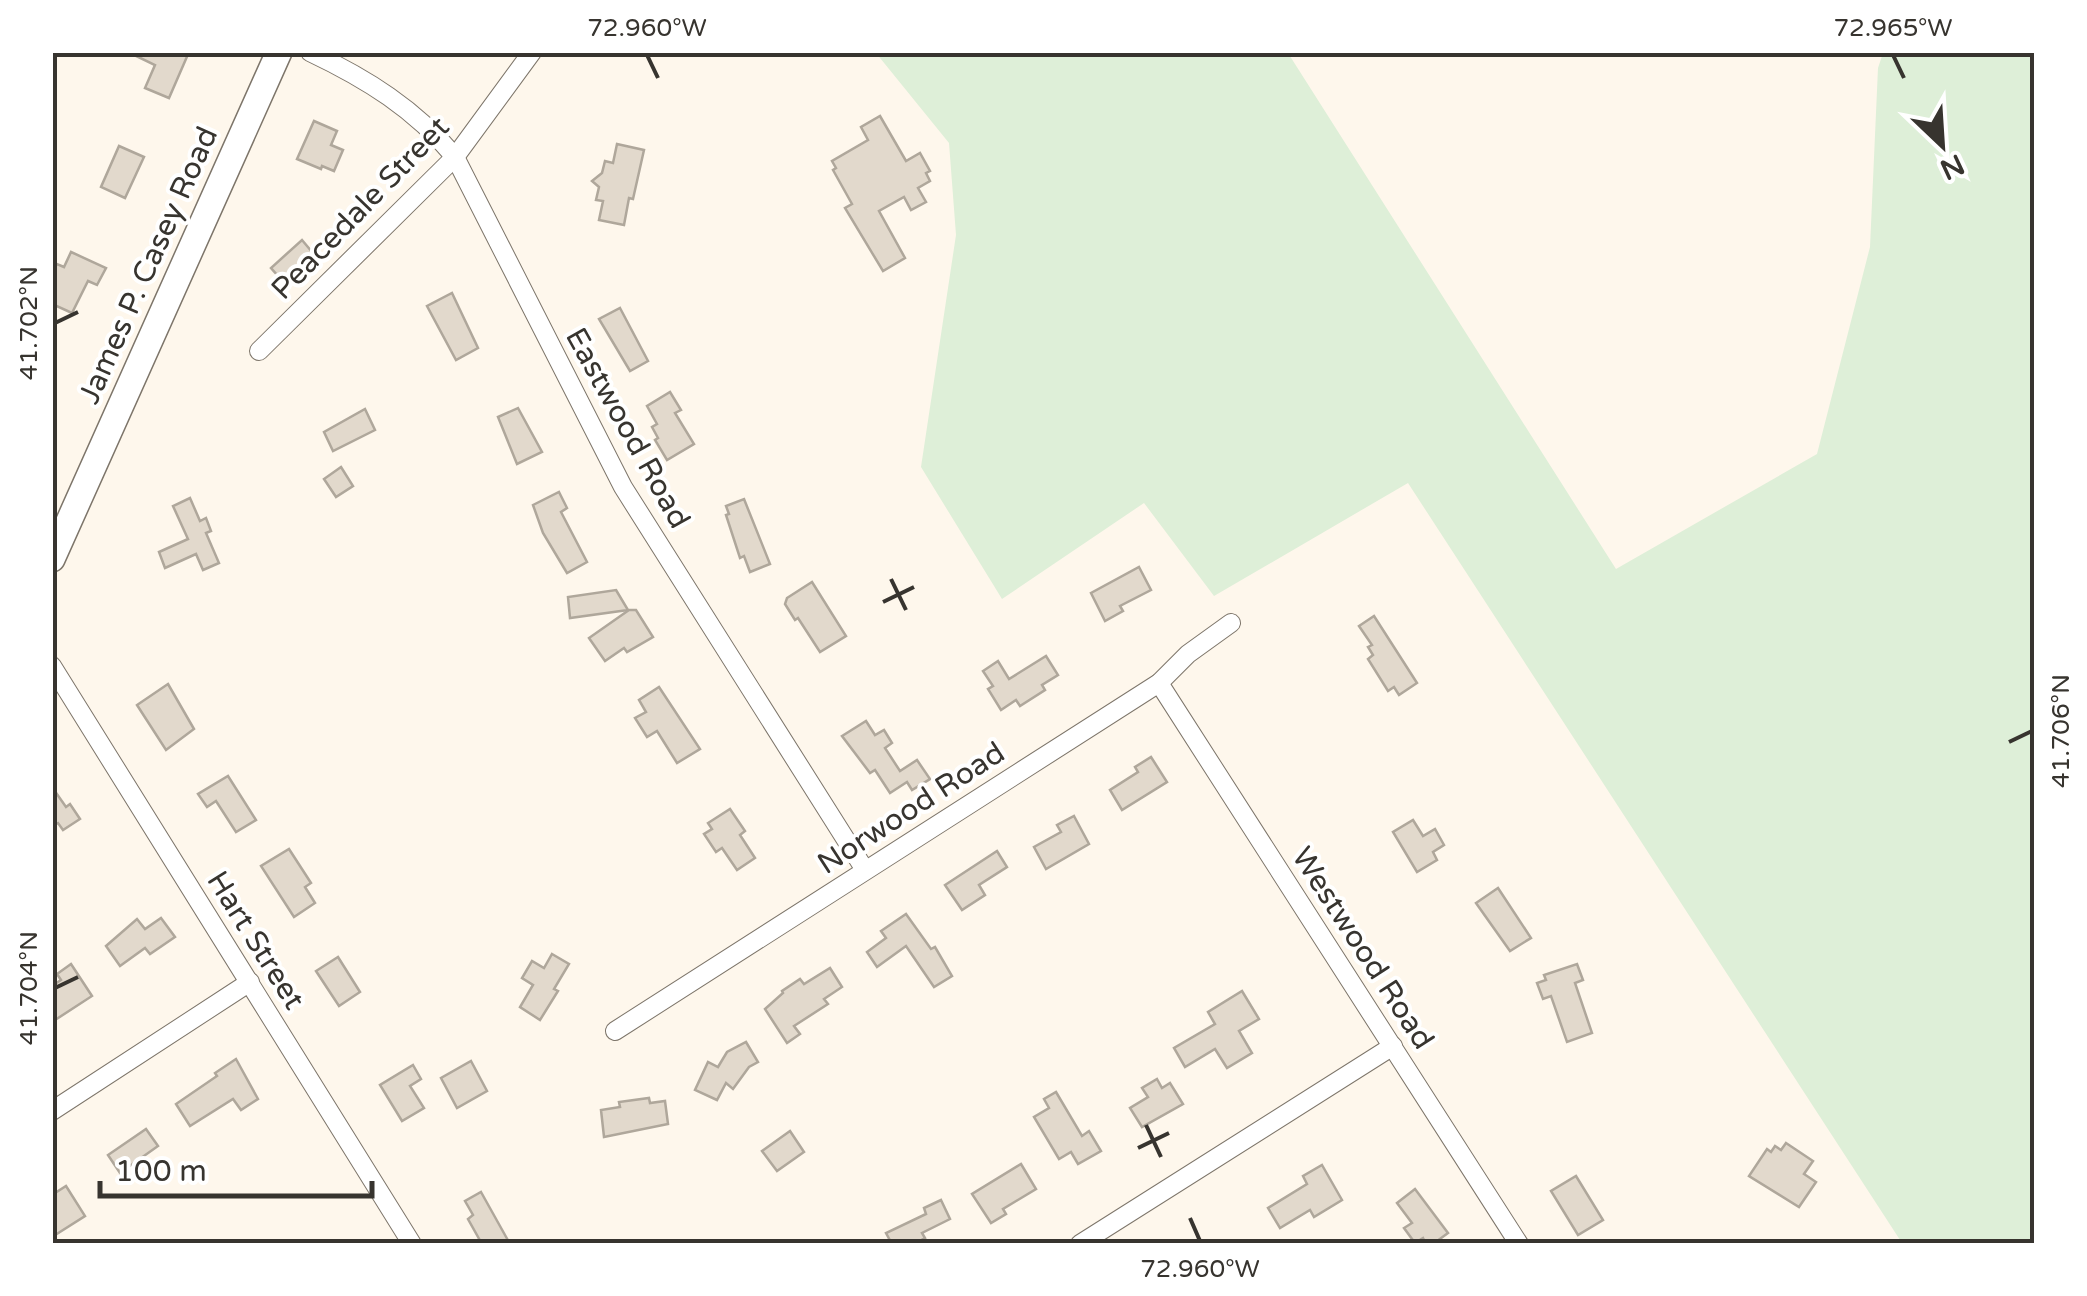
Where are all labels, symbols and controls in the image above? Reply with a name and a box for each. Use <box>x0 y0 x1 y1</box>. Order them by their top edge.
text: 72.960°W <box>587 13 707 43</box>
text: 72.965°W <box>1833 13 1953 43</box>
north arrow <box>1892 95 1992 195</box>
street label: Peacedale Street <box>264 109 457 308</box>
street label: James P. Casey Road <box>71 121 226 409</box>
text: N <box>1935 147 1970 187</box>
text: 41.702°N <box>14 266 44 380</box>
street label: Eastwood Road <box>557 322 698 535</box>
text: 41.706°N <box>2046 674 2076 788</box>
street label: Norwood Road <box>811 734 1012 883</box>
street label: Westwood Road <box>1283 840 1442 1056</box>
street label: Hart Street <box>199 864 313 1016</box>
text: 41.704°N <box>14 931 44 1045</box>
scale bar <box>100 1136 372 1198</box>
text: 100 m <box>115 1153 207 1190</box>
text: 72.960°W <box>1140 1254 1260 1284</box>

